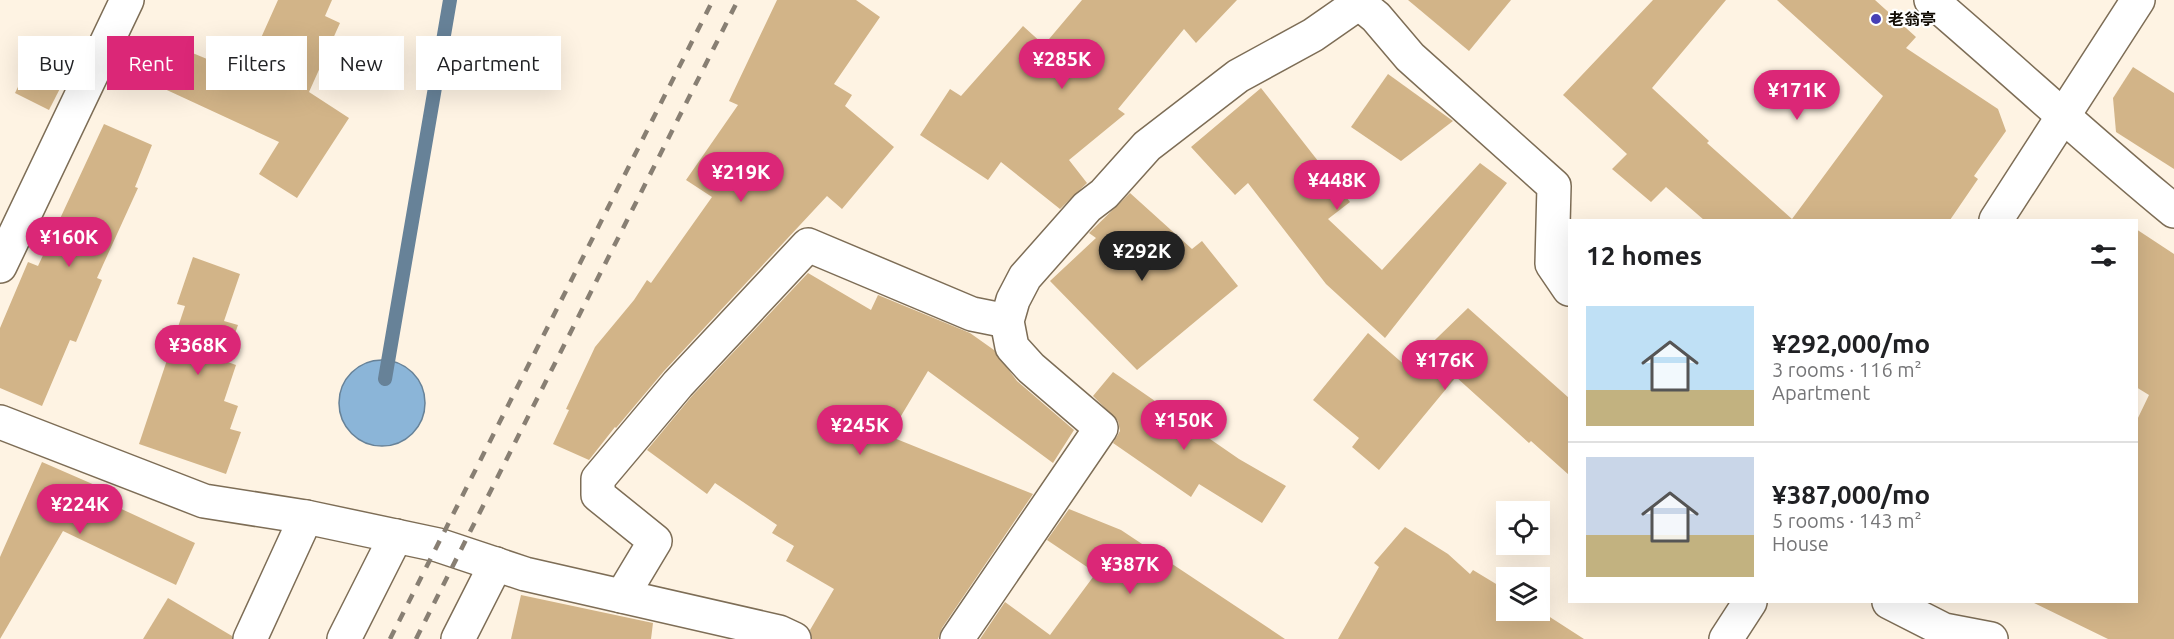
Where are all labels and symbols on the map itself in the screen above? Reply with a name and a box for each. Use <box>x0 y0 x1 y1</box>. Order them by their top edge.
place label: 老翁亭 <box>1888 10 1936 28</box>
marker: 老翁亭 <box>1869 12 1883 26</box>
pin: ¥285K <box>1020 39 1104 90</box>
pin: ¥171K <box>1755 70 1839 121</box>
pin: ¥219K <box>699 152 783 203</box>
pin: ¥448K <box>1295 160 1379 211</box>
pin: ¥160K <box>27 217 111 268</box>
pin: ¥292K <box>1100 231 1184 282</box>
pin: ¥368K <box>156 325 240 376</box>
pin: ¥176K <box>1403 340 1487 391</box>
pin: ¥150K <box>1142 400 1226 451</box>
pin: ¥245K <box>818 405 902 456</box>
pin: ¥224K <box>38 484 122 535</box>
pin: ¥387K <box>1088 544 1172 595</box>

